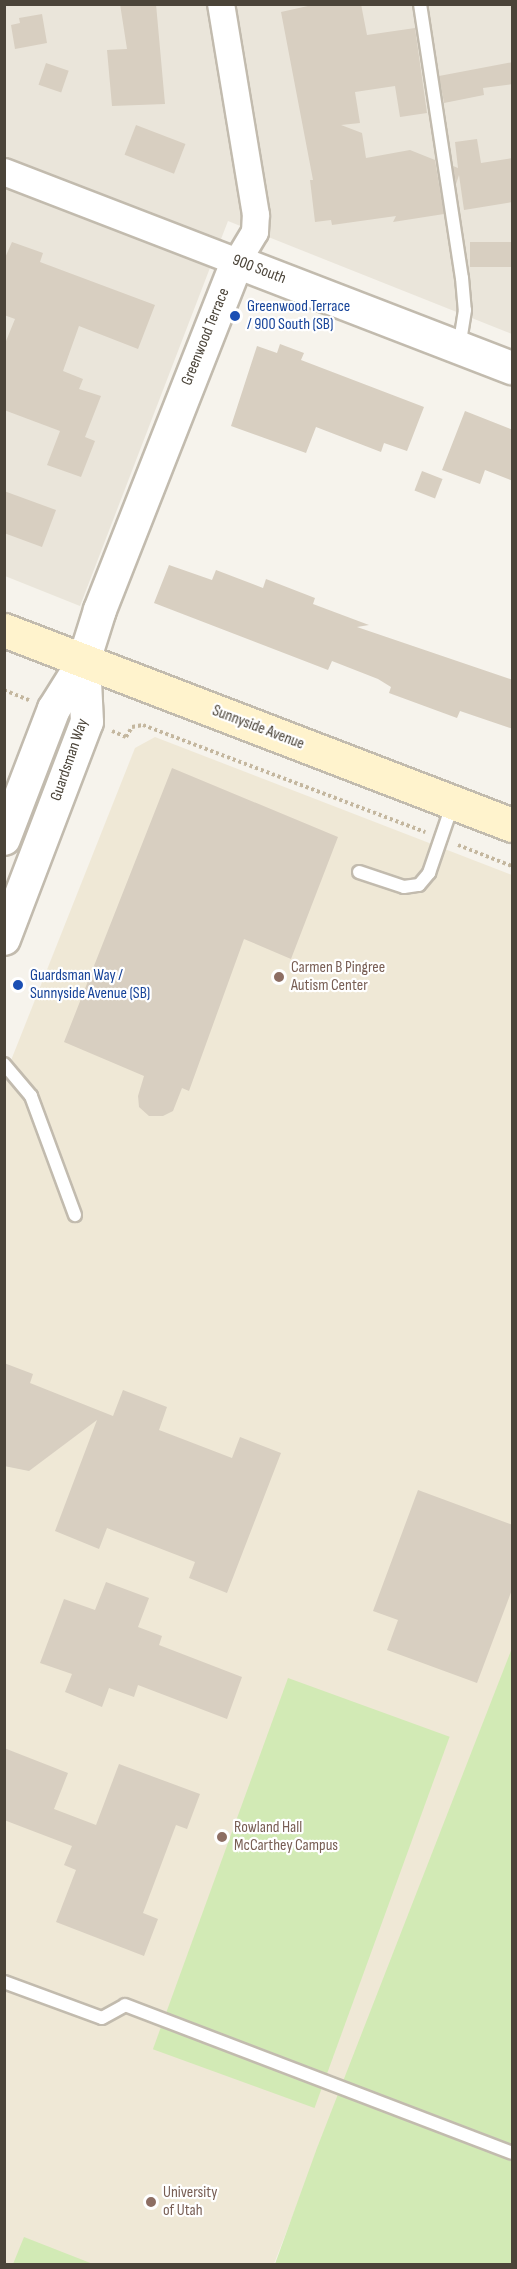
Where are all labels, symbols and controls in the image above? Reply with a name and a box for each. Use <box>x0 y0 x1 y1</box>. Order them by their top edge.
street label: 900 South <box>230 251 288 289</box>
street label: Greenwood Terrace <box>178 286 234 388</box>
place label: Greenwood Terrace / 900 South (SB) <box>247 297 350 335</box>
marker: Greenwood Terrace / 900 South (SB) <box>228 309 242 323</box>
street label: Sunnyside Avenue <box>209 702 307 754</box>
street label: Guardsman Way <box>47 716 93 804</box>
place label: Carmen B Pingree Autism Center <box>291 958 385 996</box>
place label: Guardsman Way / Sunnyside Avenue (SB) <box>30 966 150 1004</box>
marker: Carmen B Pingree Autism Center <box>272 970 286 984</box>
marker: Guardsman Way / Sunnyside Avenue (SB) <box>11 978 25 992</box>
place label: Rowland Hall McCarthey Campus <box>234 1818 338 1856</box>
marker: Rowland Hall McCarthey Campus <box>215 1830 229 1844</box>
place label: University of Utah <box>163 2183 217 2221</box>
marker: University of Utah <box>144 2195 158 2209</box>

